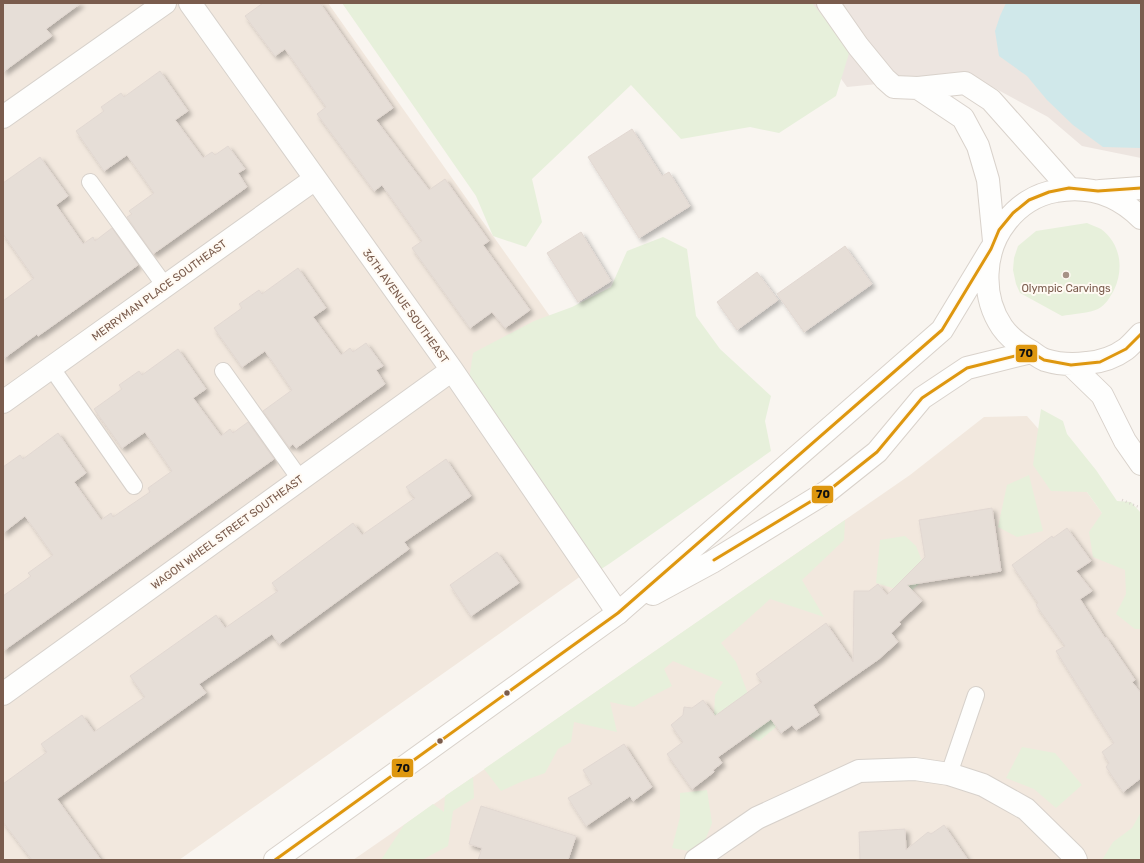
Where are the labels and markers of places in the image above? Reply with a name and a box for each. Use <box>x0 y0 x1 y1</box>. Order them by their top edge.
marker: Olympic Carvings <box>1061 270 1071 280</box>
place label: Olympic Carvings <box>1021 282 1111 295</box>
unlabelled marker <box>502 688 512 698</box>
unlabelled marker <box>435 736 445 746</box>

